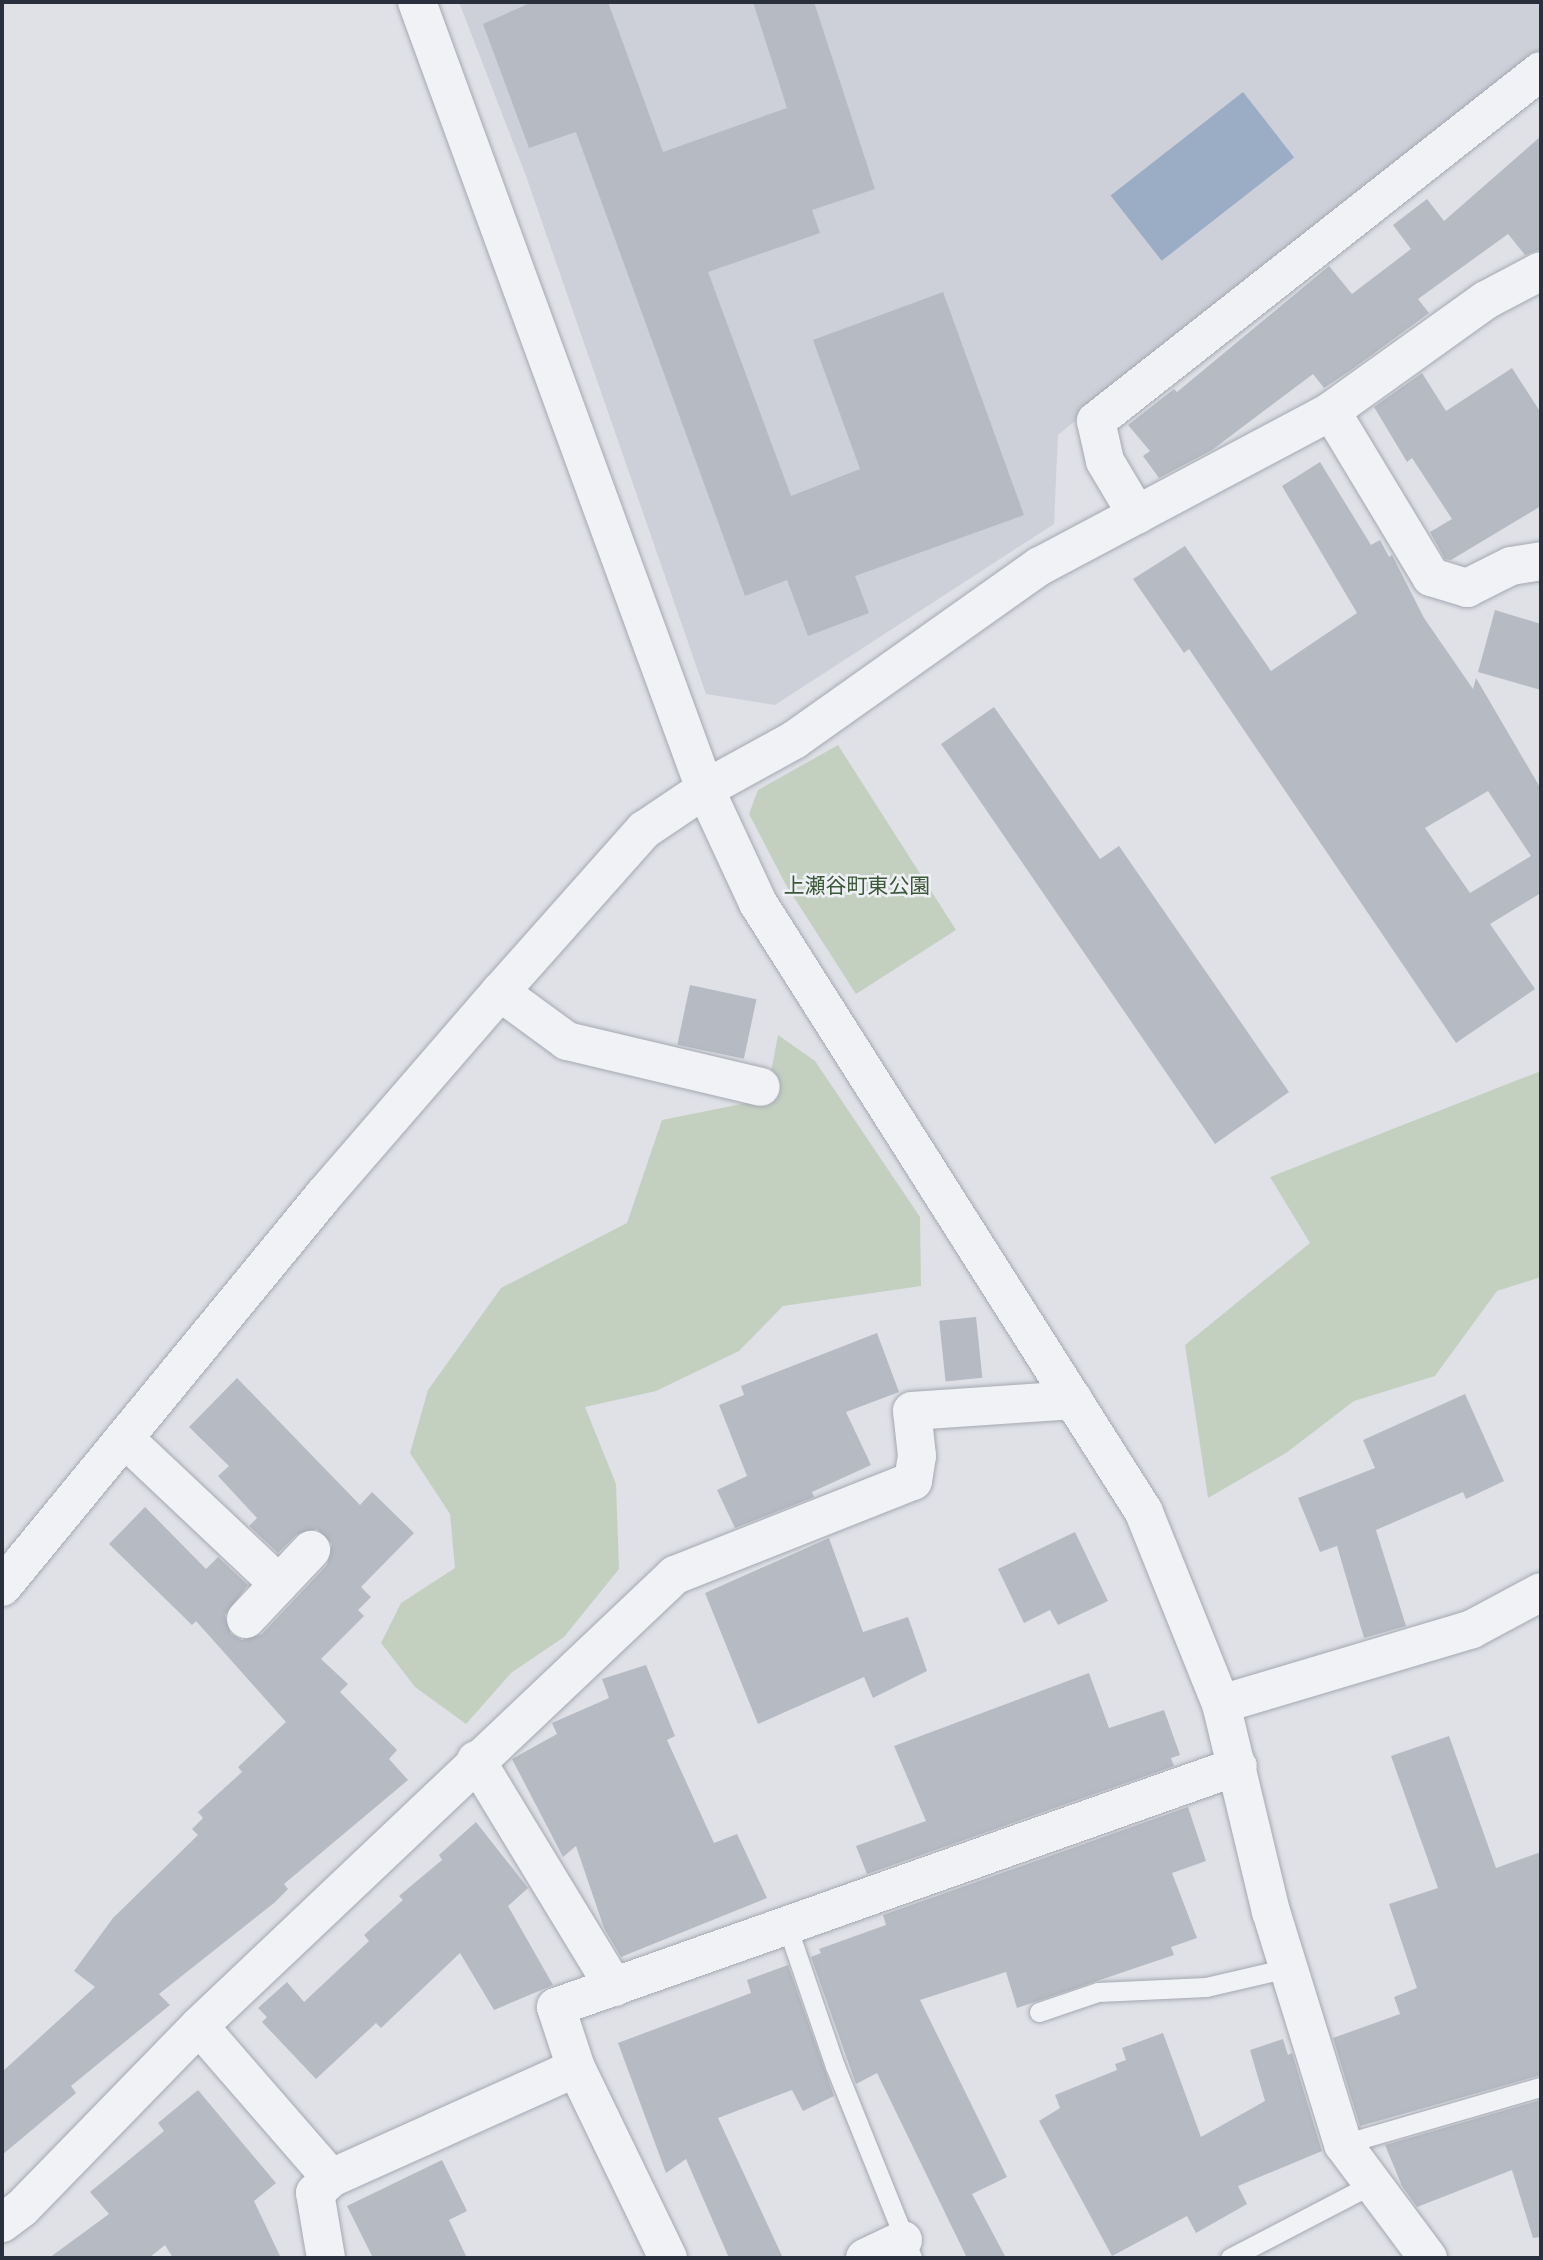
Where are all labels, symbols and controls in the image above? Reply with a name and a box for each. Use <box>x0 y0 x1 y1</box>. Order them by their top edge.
park label: 上瀬谷町東公園 <box>784 873 930 899</box>

